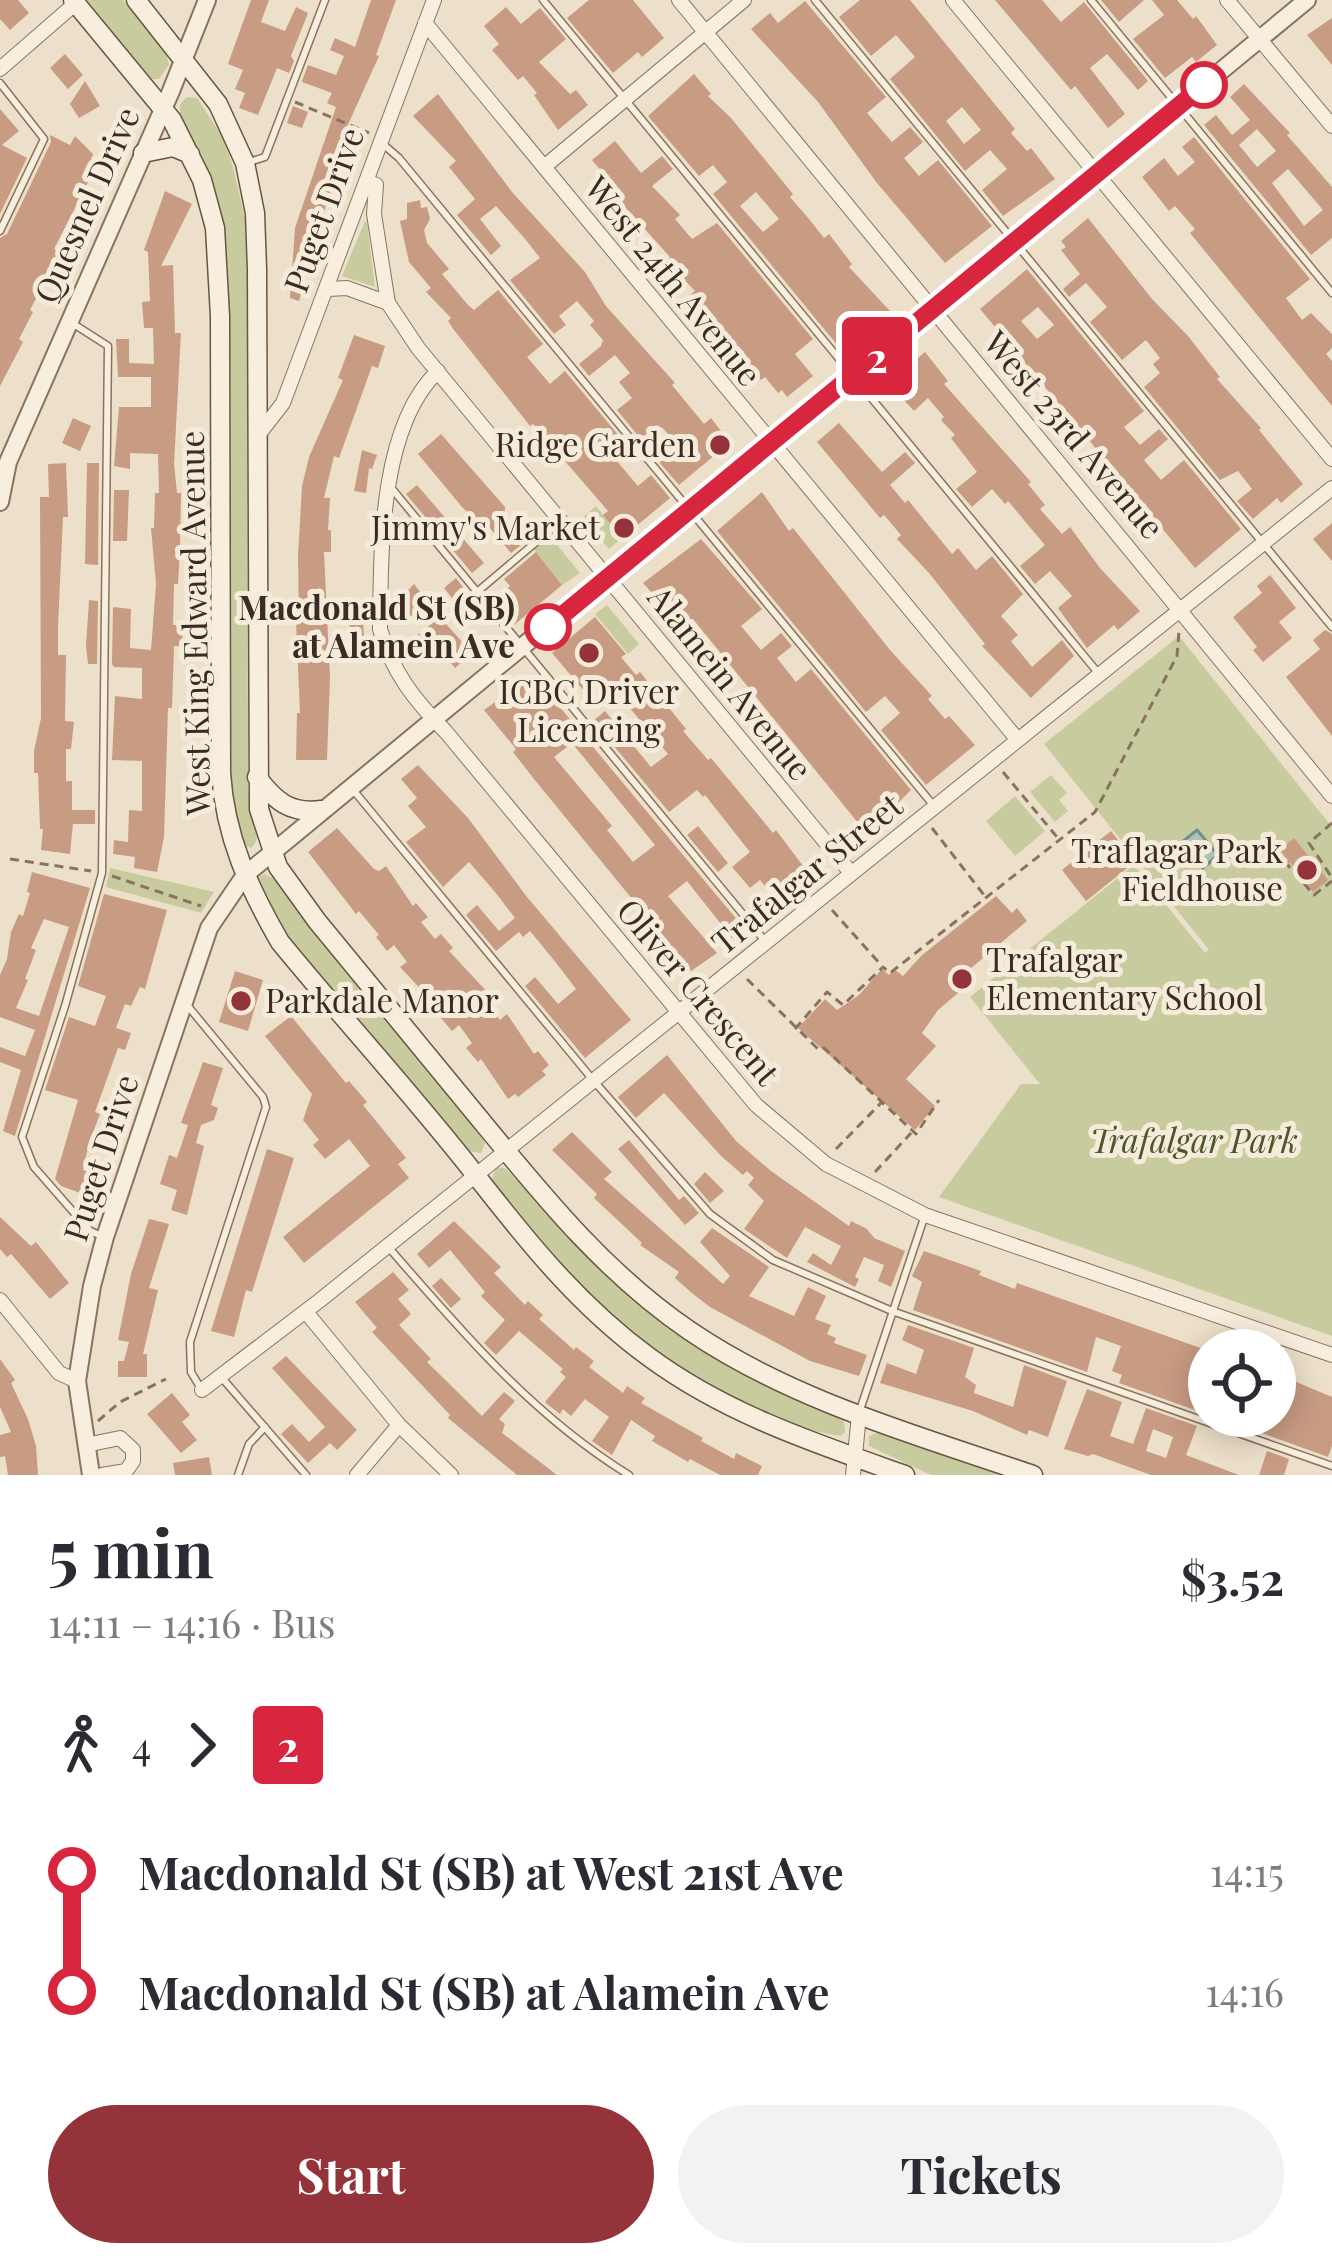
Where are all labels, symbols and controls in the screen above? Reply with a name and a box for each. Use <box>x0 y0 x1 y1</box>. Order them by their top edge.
unlabelled marker <box>1182 63 1226 107</box>
street label: Quesnel Drive <box>22 99 148 309</box>
street label: Puget Drive <box>272 121 372 298</box>
street label: West 24th Avenue <box>576 165 773 394</box>
line badge: 2 <box>838 317 916 395</box>
street label: West 23rd Avenue <box>975 320 1175 547</box>
text: 2 <box>866 328 888 384</box>
place label: Ridge Garden <box>495 421 696 465</box>
street label: West King Edward Avenue <box>168 430 218 817</box>
marker: Ridge Garden <box>707 432 733 458</box>
place label: Jimmy's Market <box>370 504 601 548</box>
marker: Jimmy's Market <box>611 515 637 541</box>
street label: Alamein Avenue <box>639 575 824 788</box>
place label: Macdonald St (SB) at Alamein Ave <box>238 584 515 666</box>
marker: Macdonald St (SB) at Alamein Ave <box>526 605 570 649</box>
marker: ICBC Driver Licencing <box>576 640 602 666</box>
place label: ICBC Driver Licencing <box>499 668 680 750</box>
street label: Trafalgar Street <box>701 781 911 963</box>
place label: Traflagar Park Fieldhouse <box>1071 827 1283 909</box>
marker: Traflagar Park Fieldhouse <box>1294 857 1320 883</box>
street label: Oliver Crescent <box>609 888 791 1094</box>
place label: Trafalgar Elementary School <box>986 936 1263 1018</box>
marker: Trafalgar Elementary School <box>949 966 975 992</box>
place label: Parkdale Manor <box>265 977 499 1021</box>
marker: Parkdale Manor <box>228 988 254 1014</box>
street label: Puget Drive <box>52 1069 147 1246</box>
park label: Trafalgar Park <box>1090 1117 1298 1161</box>
map controls <box>1188 1329 1296 1437</box>
button: locate <box>1188 1329 1296 1437</box>
text: 5 min <box>48 1507 214 1595</box>
text: $3.52 <box>1181 1547 1284 1607</box>
text: 14:11 – 14:16 · Bus <box>48 1596 335 1648</box>
icon: walk <box>48 1712 114 1778</box>
icon: forward <box>169 1712 235 1778</box>
text: 2 <box>277 1717 299 1773</box>
text: 4 <box>132 1719 151 1771</box>
text: Macdonald St (SB) at West 21st Ave <box>138 1841 844 1901</box>
text: 14:15 <box>1210 1845 1284 1897</box>
text: Macdonald St (SB) at Alamein Ave <box>138 1961 830 2021</box>
text: 14:16 <box>1205 1965 1284 2017</box>
button: Start <box>48 2105 654 2243</box>
button: Tickets <box>678 2105 1284 2243</box>

